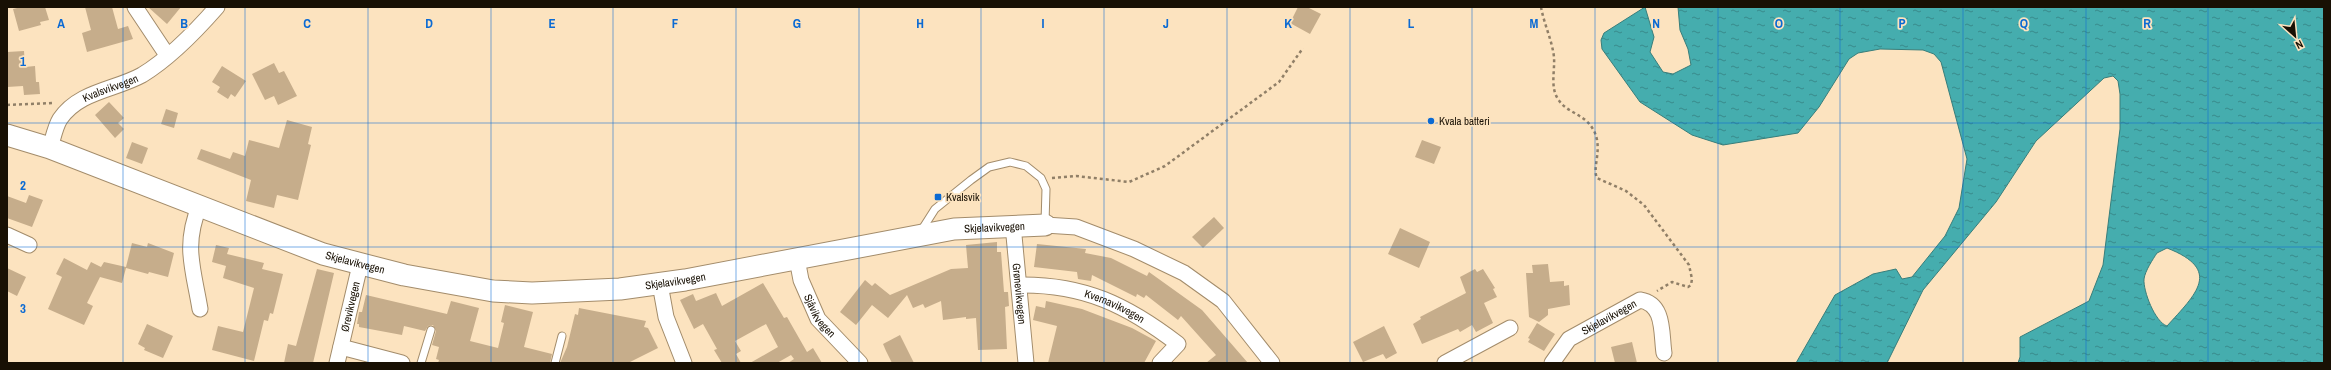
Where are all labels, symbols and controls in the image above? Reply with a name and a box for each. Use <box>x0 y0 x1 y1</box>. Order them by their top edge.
text: A <box>57 15 65 32</box>
text: B <box>180 15 188 32</box>
text: C <box>303 15 311 32</box>
text: D <box>425 15 433 32</box>
text: E <box>548 15 556 32</box>
text: F <box>672 15 679 32</box>
text: G <box>793 15 801 32</box>
text: H <box>916 15 924 32</box>
text: I <box>1042 15 1045 32</box>
text: J <box>1163 15 1169 32</box>
text: K <box>1284 15 1292 32</box>
text: L <box>1408 15 1415 32</box>
text: M <box>1530 15 1539 32</box>
text: N <box>1652 15 1660 32</box>
text: O <box>1775 15 1783 32</box>
text: P <box>1898 15 1906 32</box>
text: Q <box>2020 15 2028 32</box>
text: R <box>2143 15 2151 32</box>
north arrow <box>2275 16 2315 56</box>
text: N <box>2293 37 2306 53</box>
text: 1 <box>20 53 26 70</box>
street label: Kvalsvikvegen <box>80 71 140 105</box>
place label: Kvala batteri <box>1439 114 1490 128</box>
marker: Kvala batteri <box>1426 116 1436 126</box>
text: 2 <box>20 177 26 194</box>
place label: Kvalsvik <box>946 190 980 204</box>
marker: Kvalsvik <box>933 192 943 202</box>
street label: Skjelavikvegen <box>964 219 1025 236</box>
street label: Skjelavikvegen <box>324 248 386 277</box>
street label: Grønevikvegen <box>1010 263 1029 325</box>
street label: Skjelavikvegen <box>644 269 707 292</box>
street label: Ørevikvegen <box>338 280 363 333</box>
street label: Kvernavikvegen <box>1083 286 1147 326</box>
street label: Sjåvikvegen <box>801 292 839 340</box>
street label: Skjelavikvegen <box>1579 296 1639 338</box>
text: 3 <box>20 300 26 317</box>

